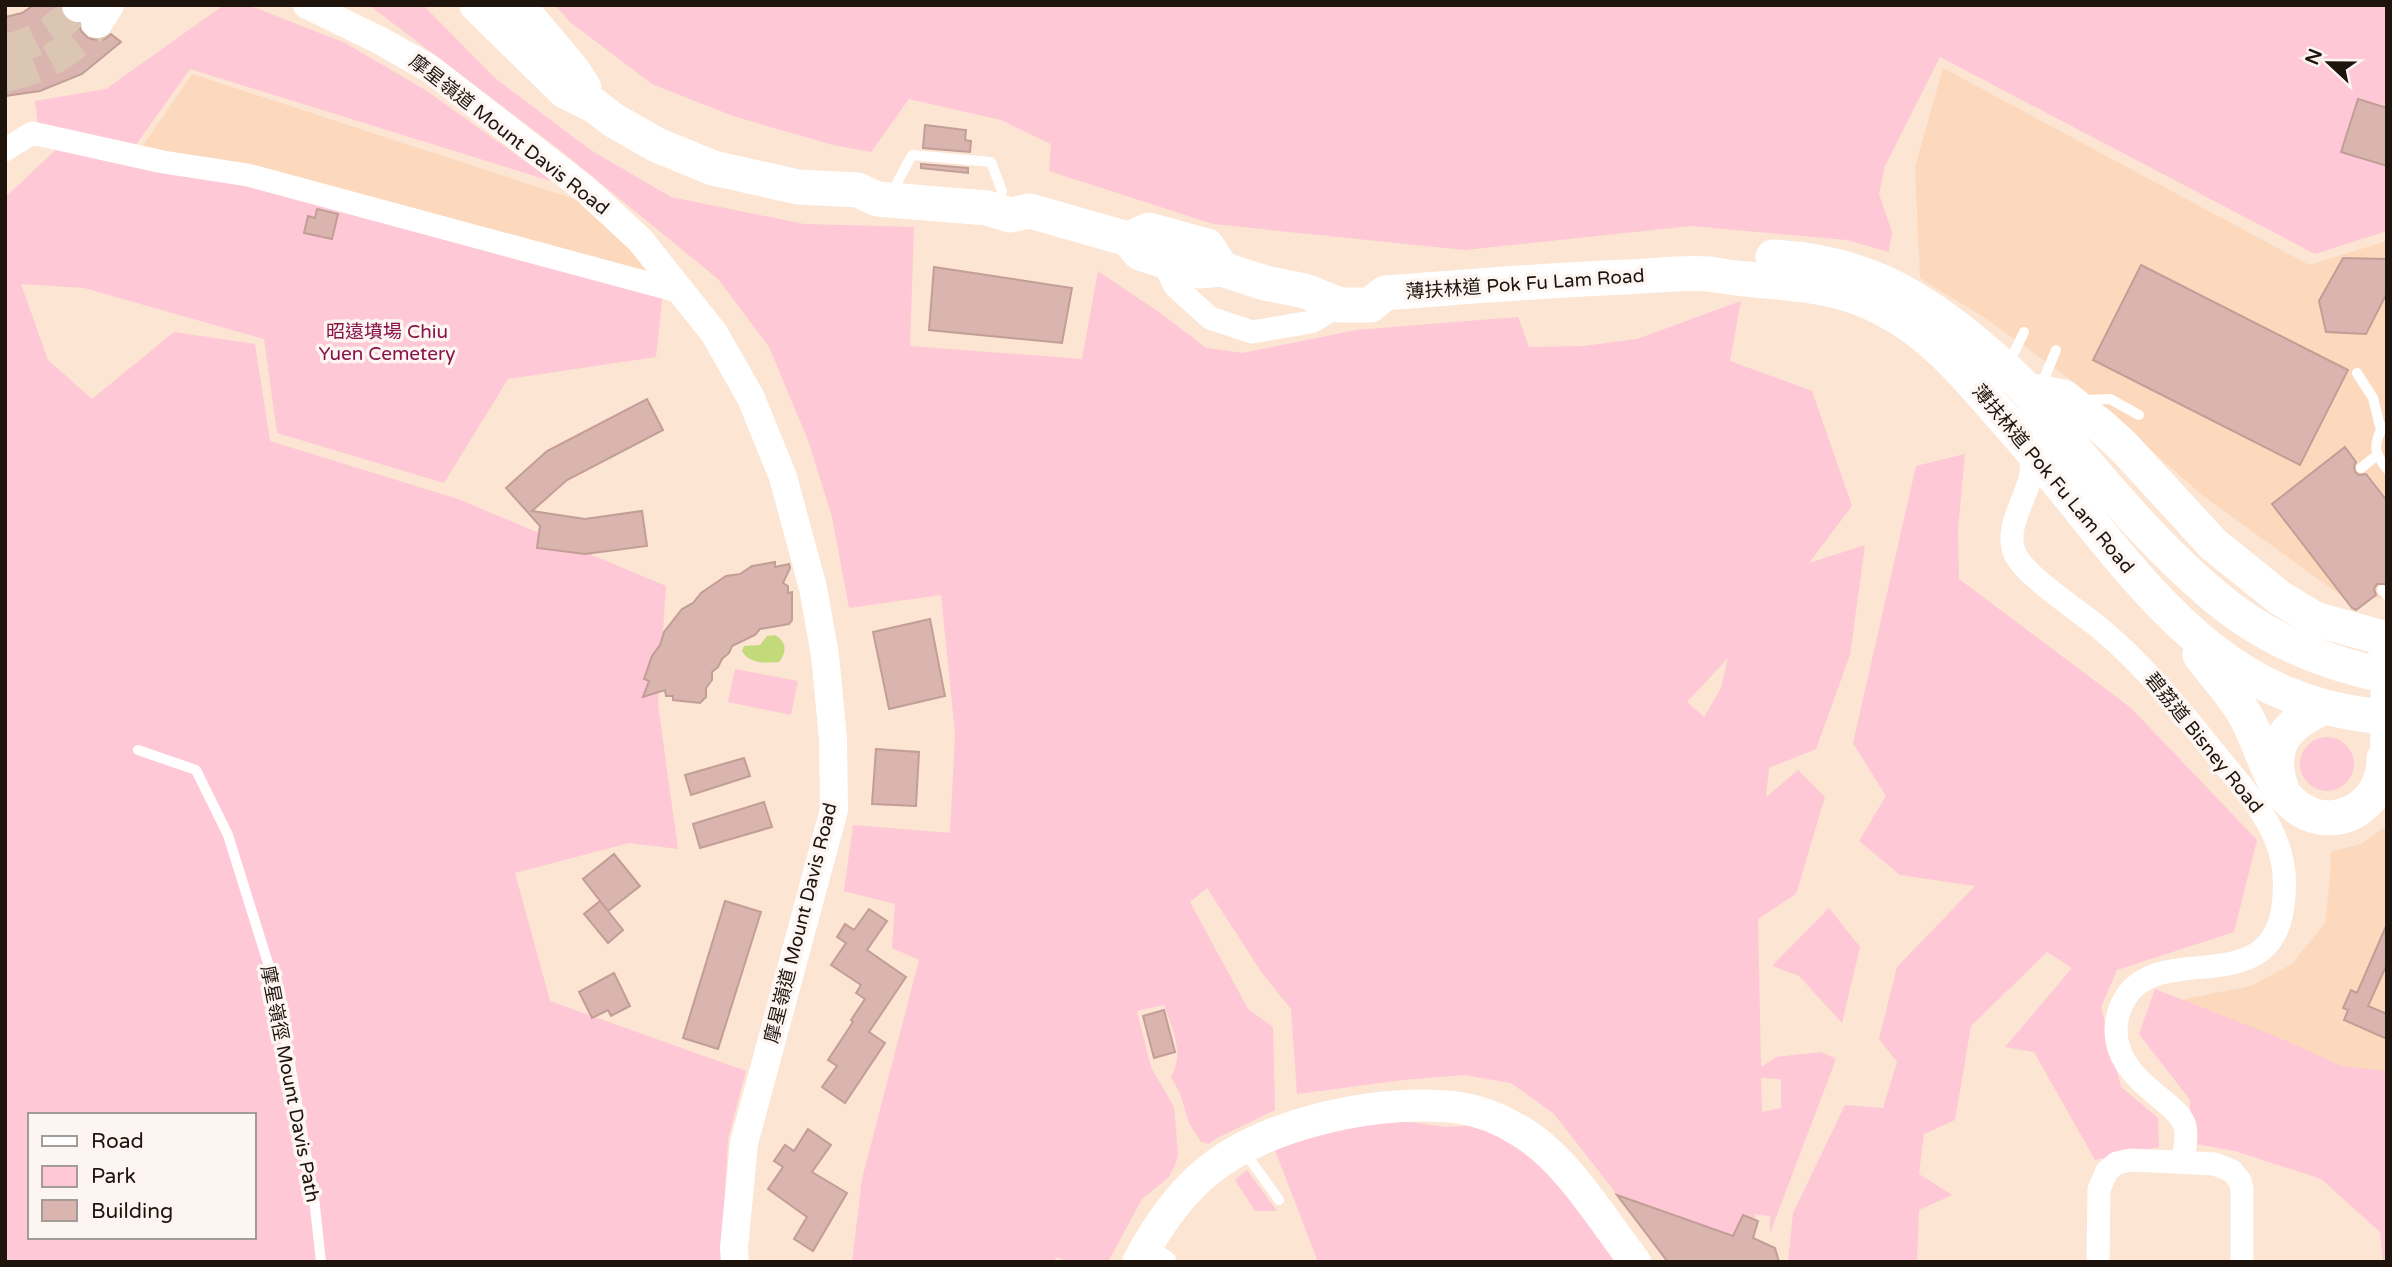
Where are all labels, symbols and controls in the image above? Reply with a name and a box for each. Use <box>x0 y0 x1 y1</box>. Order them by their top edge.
north arrow <box>2294 28 2364 98</box>
text: N <box>2301 46 2327 68</box>
street label: 摩星嶺道 Mount Davis Road <box>405 50 613 220</box>
street label: 薄扶林道 Pok Fu Lam Road <box>1405 265 1645 303</box>
park label: 昭遠墳場 Chiu Yuen Cemetery <box>319 321 455 365</box>
street label: 薄扶林道 Pok Fu Lam Road <box>1968 380 2138 578</box>
street label: 碧荔道 Bisney Road <box>2141 668 2267 818</box>
street label: 摩星嶺道 Mount Davis Road <box>760 801 842 1045</box>
street label: 摩星嶺徑 Mount Davis Path <box>256 964 324 1204</box>
legend <box>28 1113 256 1239</box>
text: Road <box>91 1129 144 1154</box>
text: Park <box>91 1164 136 1189</box>
text: Building <box>91 1199 173 1224</box>

